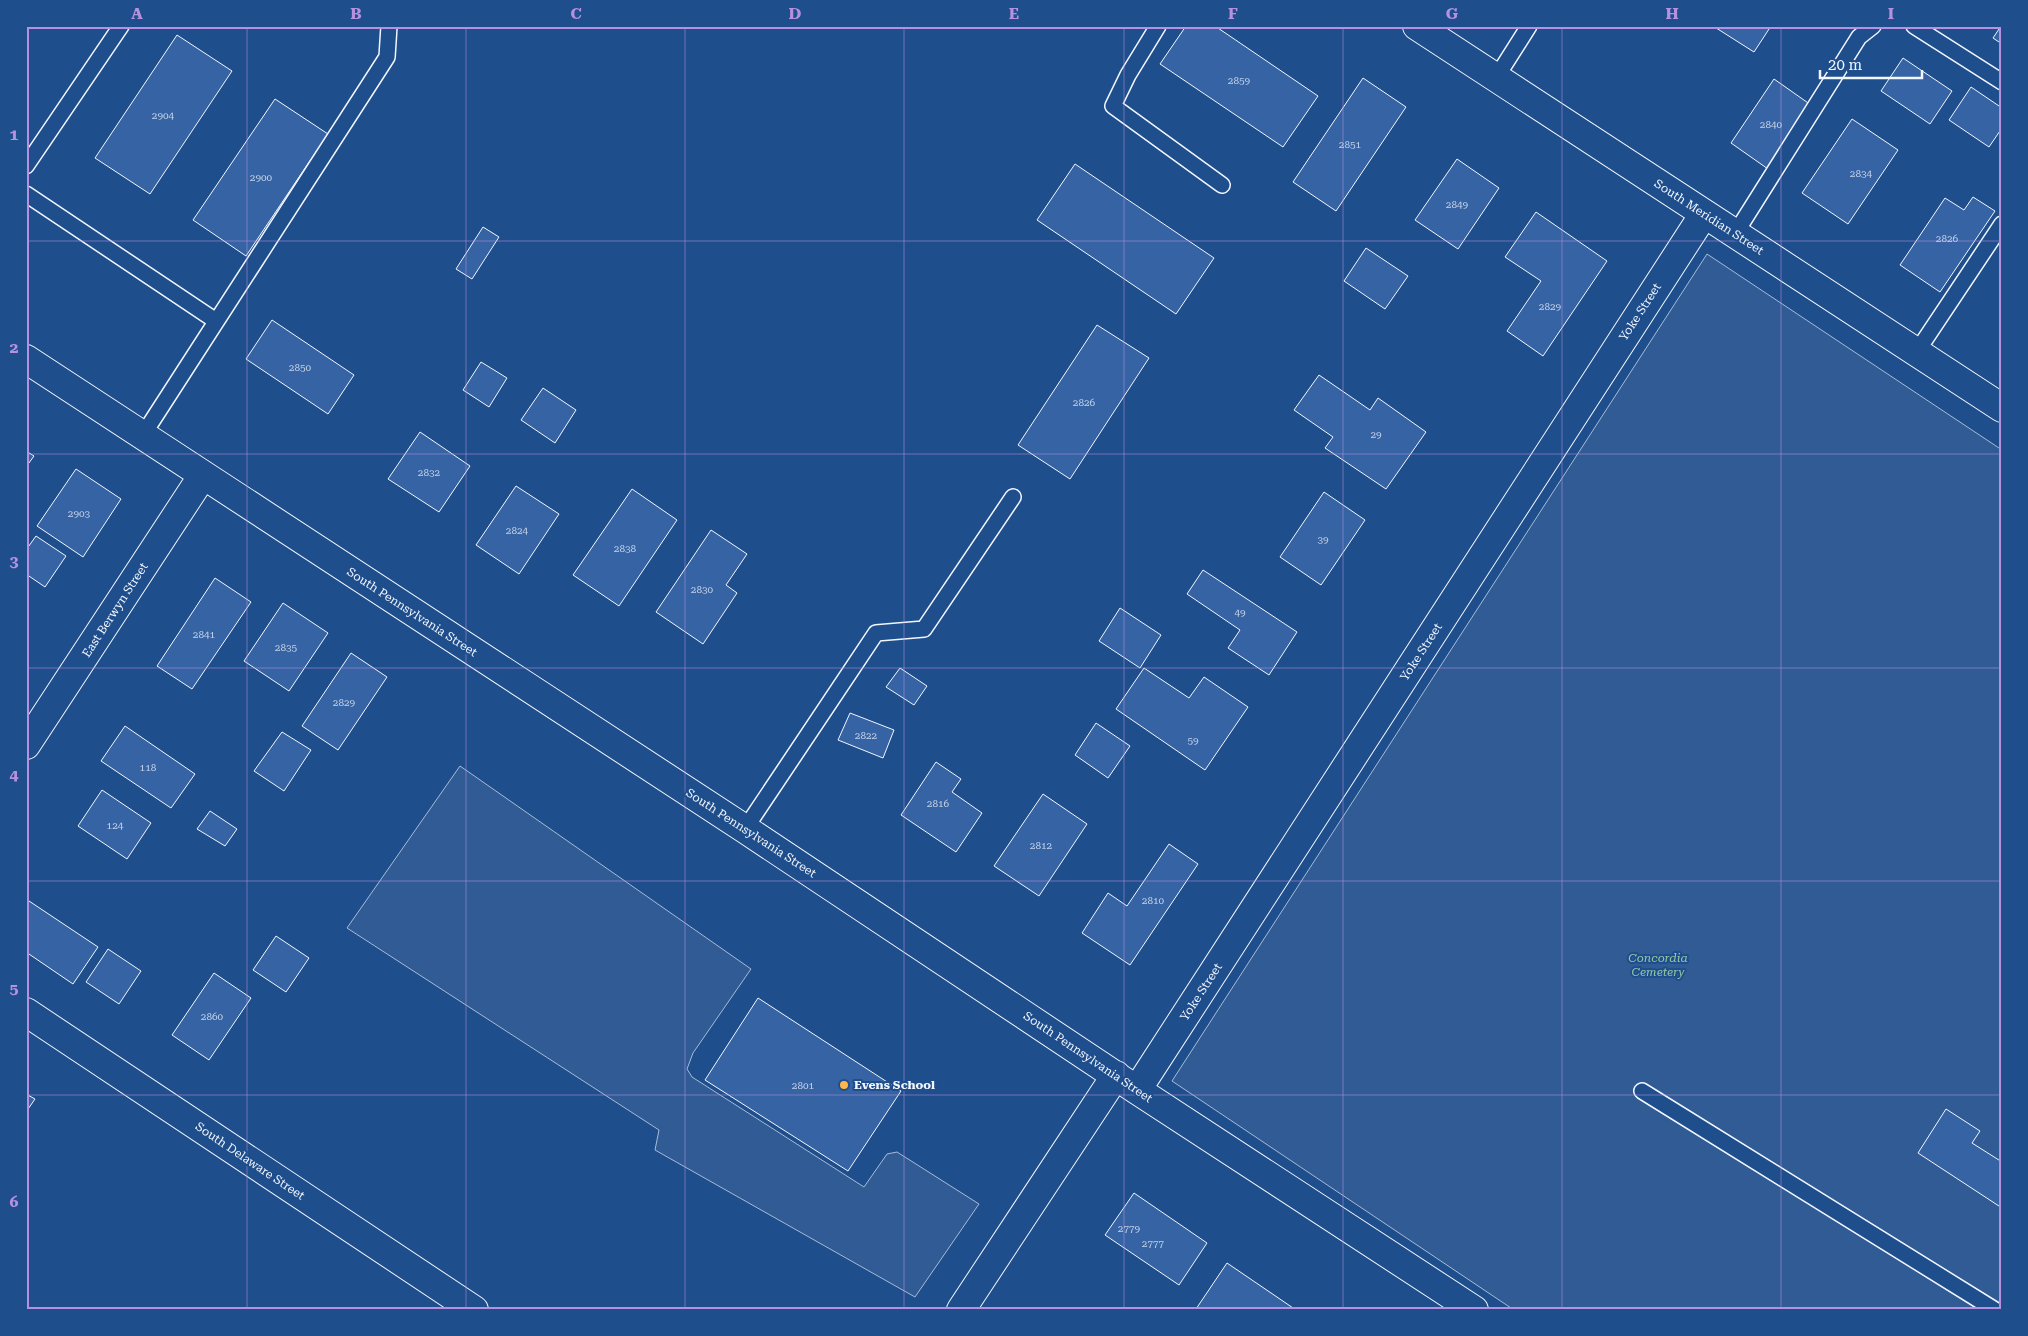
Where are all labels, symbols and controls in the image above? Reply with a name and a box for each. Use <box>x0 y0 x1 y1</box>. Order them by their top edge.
text: A <box>131 4 143 23</box>
text: B <box>350 4 362 23</box>
text: C <box>570 4 582 23</box>
text: D <box>789 4 802 23</box>
text: E <box>1009 4 1019 23</box>
text: F <box>1228 4 1238 23</box>
text: G <box>1446 4 1459 23</box>
text: H <box>1665 4 1679 23</box>
text: I <box>1888 4 1894 23</box>
scale bar <box>1820 48 1923 80</box>
text: 20 m <box>1828 56 1863 74</box>
house number: 2859 <box>1228 75 1251 86</box>
house number: 2904 <box>152 110 175 121</box>
house number: 2840 <box>1760 119 1783 130</box>
text: 1 <box>10 125 19 144</box>
house number: 2851 <box>1339 139 1362 150</box>
house number: 2834 <box>1850 168 1873 179</box>
house number: 2900 <box>250 172 273 183</box>
street label: South Meridian Street <box>1652 176 1767 258</box>
house number: 2849 <box>1446 199 1469 210</box>
house number: 2826 <box>1936 233 1959 244</box>
street label: Yoke Street <box>1616 280 1664 343</box>
house number: 2829 <box>1539 301 1562 312</box>
text: 2 <box>10 338 19 357</box>
house number: 2850 <box>289 362 312 373</box>
house number: 2826 <box>1073 397 1096 408</box>
house number: 29 <box>1370 429 1382 440</box>
house number: 2832 <box>418 467 441 478</box>
house number: 2903 <box>68 508 91 519</box>
house number: 2824 <box>506 525 529 536</box>
house number: 39 <box>1317 534 1329 545</box>
house number: 2838 <box>614 543 637 554</box>
text: 3 <box>10 552 19 571</box>
street label: East Berwyn Street <box>79 560 151 660</box>
street label: South Pennsylvania Street <box>344 565 480 660</box>
house number: 2830 <box>691 584 714 595</box>
house number: 49 <box>1234 607 1246 618</box>
street label: Yoke Street <box>1397 620 1445 683</box>
house number: 2841 <box>193 629 216 640</box>
house number: 2835 <box>275 642 298 653</box>
house number: 2829 <box>333 697 356 708</box>
house number: 2822 <box>855 730 878 741</box>
house number: 59 <box>1187 735 1199 746</box>
house number: 118 <box>140 762 157 773</box>
text: 4 <box>10 765 19 784</box>
street label: South Pennsylvania Street <box>683 786 819 881</box>
house number: 2816 <box>927 798 950 809</box>
house number: 124 <box>107 820 124 831</box>
house number: 2812 <box>1030 840 1053 851</box>
house number: 2810 <box>1142 895 1165 906</box>
park label: Concordia Cemetery <box>1628 951 1688 979</box>
street label: Yoke Street <box>1177 960 1225 1023</box>
text: 5 <box>10 979 19 998</box>
street label: South Pennsylvania Street <box>1021 1009 1156 1106</box>
house number: 2860 <box>201 1011 224 1022</box>
place label: Evens School <box>854 1078 935 1092</box>
marker: Evens School <box>838 1079 850 1091</box>
house number: 2801 <box>792 1080 815 1091</box>
street label: South Delaware Street <box>193 1119 308 1203</box>
text: 6 <box>10 1192 19 1211</box>
house number: 2779 <box>1118 1223 1141 1234</box>
house number: 2777 <box>1142 1238 1165 1249</box>

